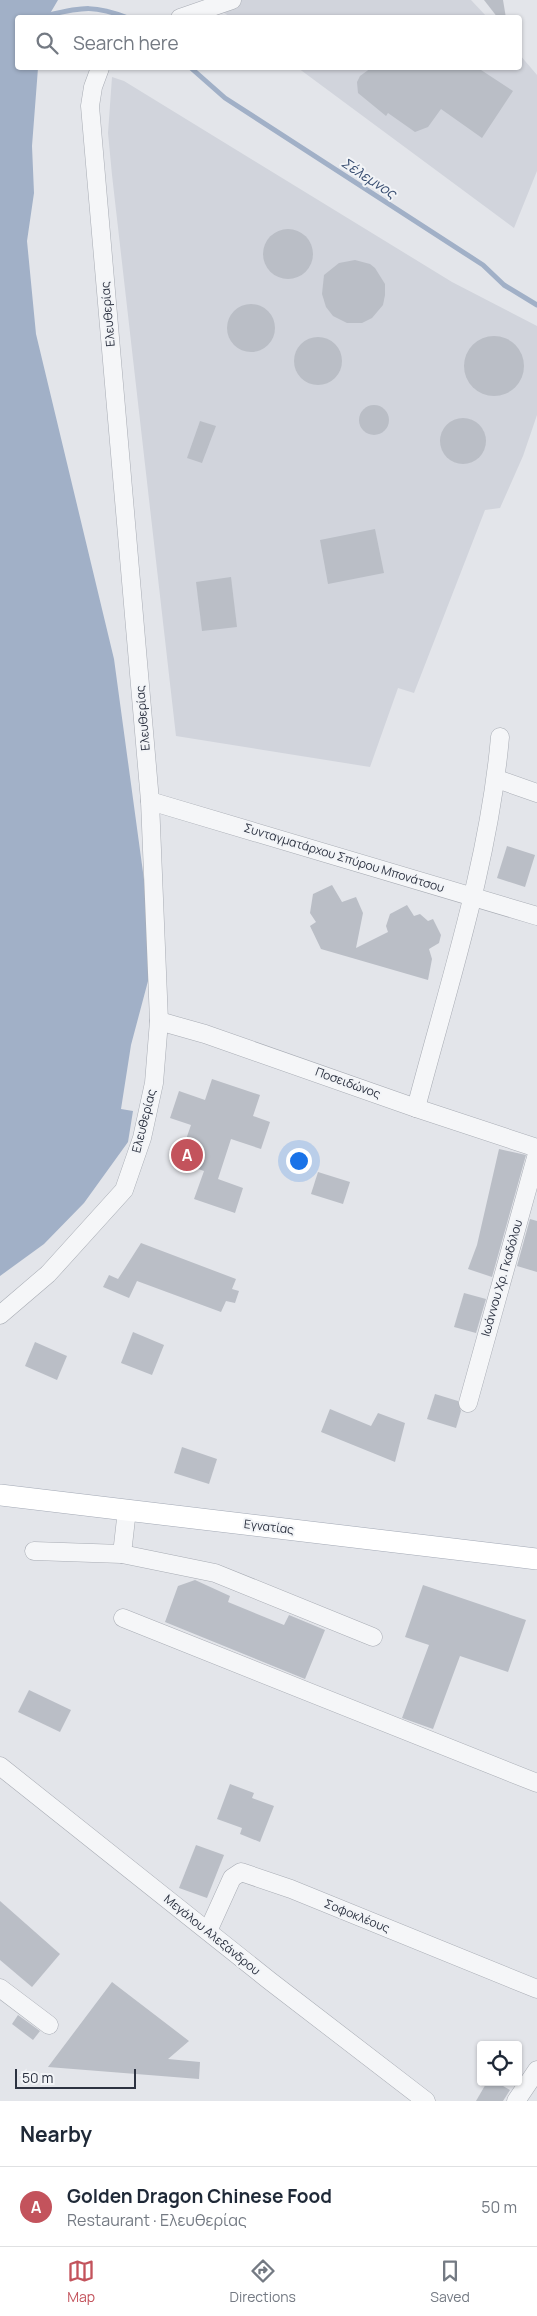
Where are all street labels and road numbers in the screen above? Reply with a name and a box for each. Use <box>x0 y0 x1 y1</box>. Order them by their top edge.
street label: Ελευθερίας <box>96 280 119 347</box>
street label: Ελευθερίας <box>131 684 154 751</box>
street label: Συνταγματάρχου Σπύρου Μπονάτσου <box>242 819 447 896</box>
street label: Ποσειδώνος <box>313 1063 384 1102</box>
street label: Ελευθερίας <box>127 1087 160 1155</box>
street label: Ιωάννου Χρ. Γκαδόλου <box>477 1217 526 1338</box>
street label: Εγνατίας <box>243 1515 295 1538</box>
street label: Μεγάλου Αλεξάνδρου <box>161 1890 264 1979</box>
street label: Σοφοκλέους <box>322 1895 393 1937</box>

